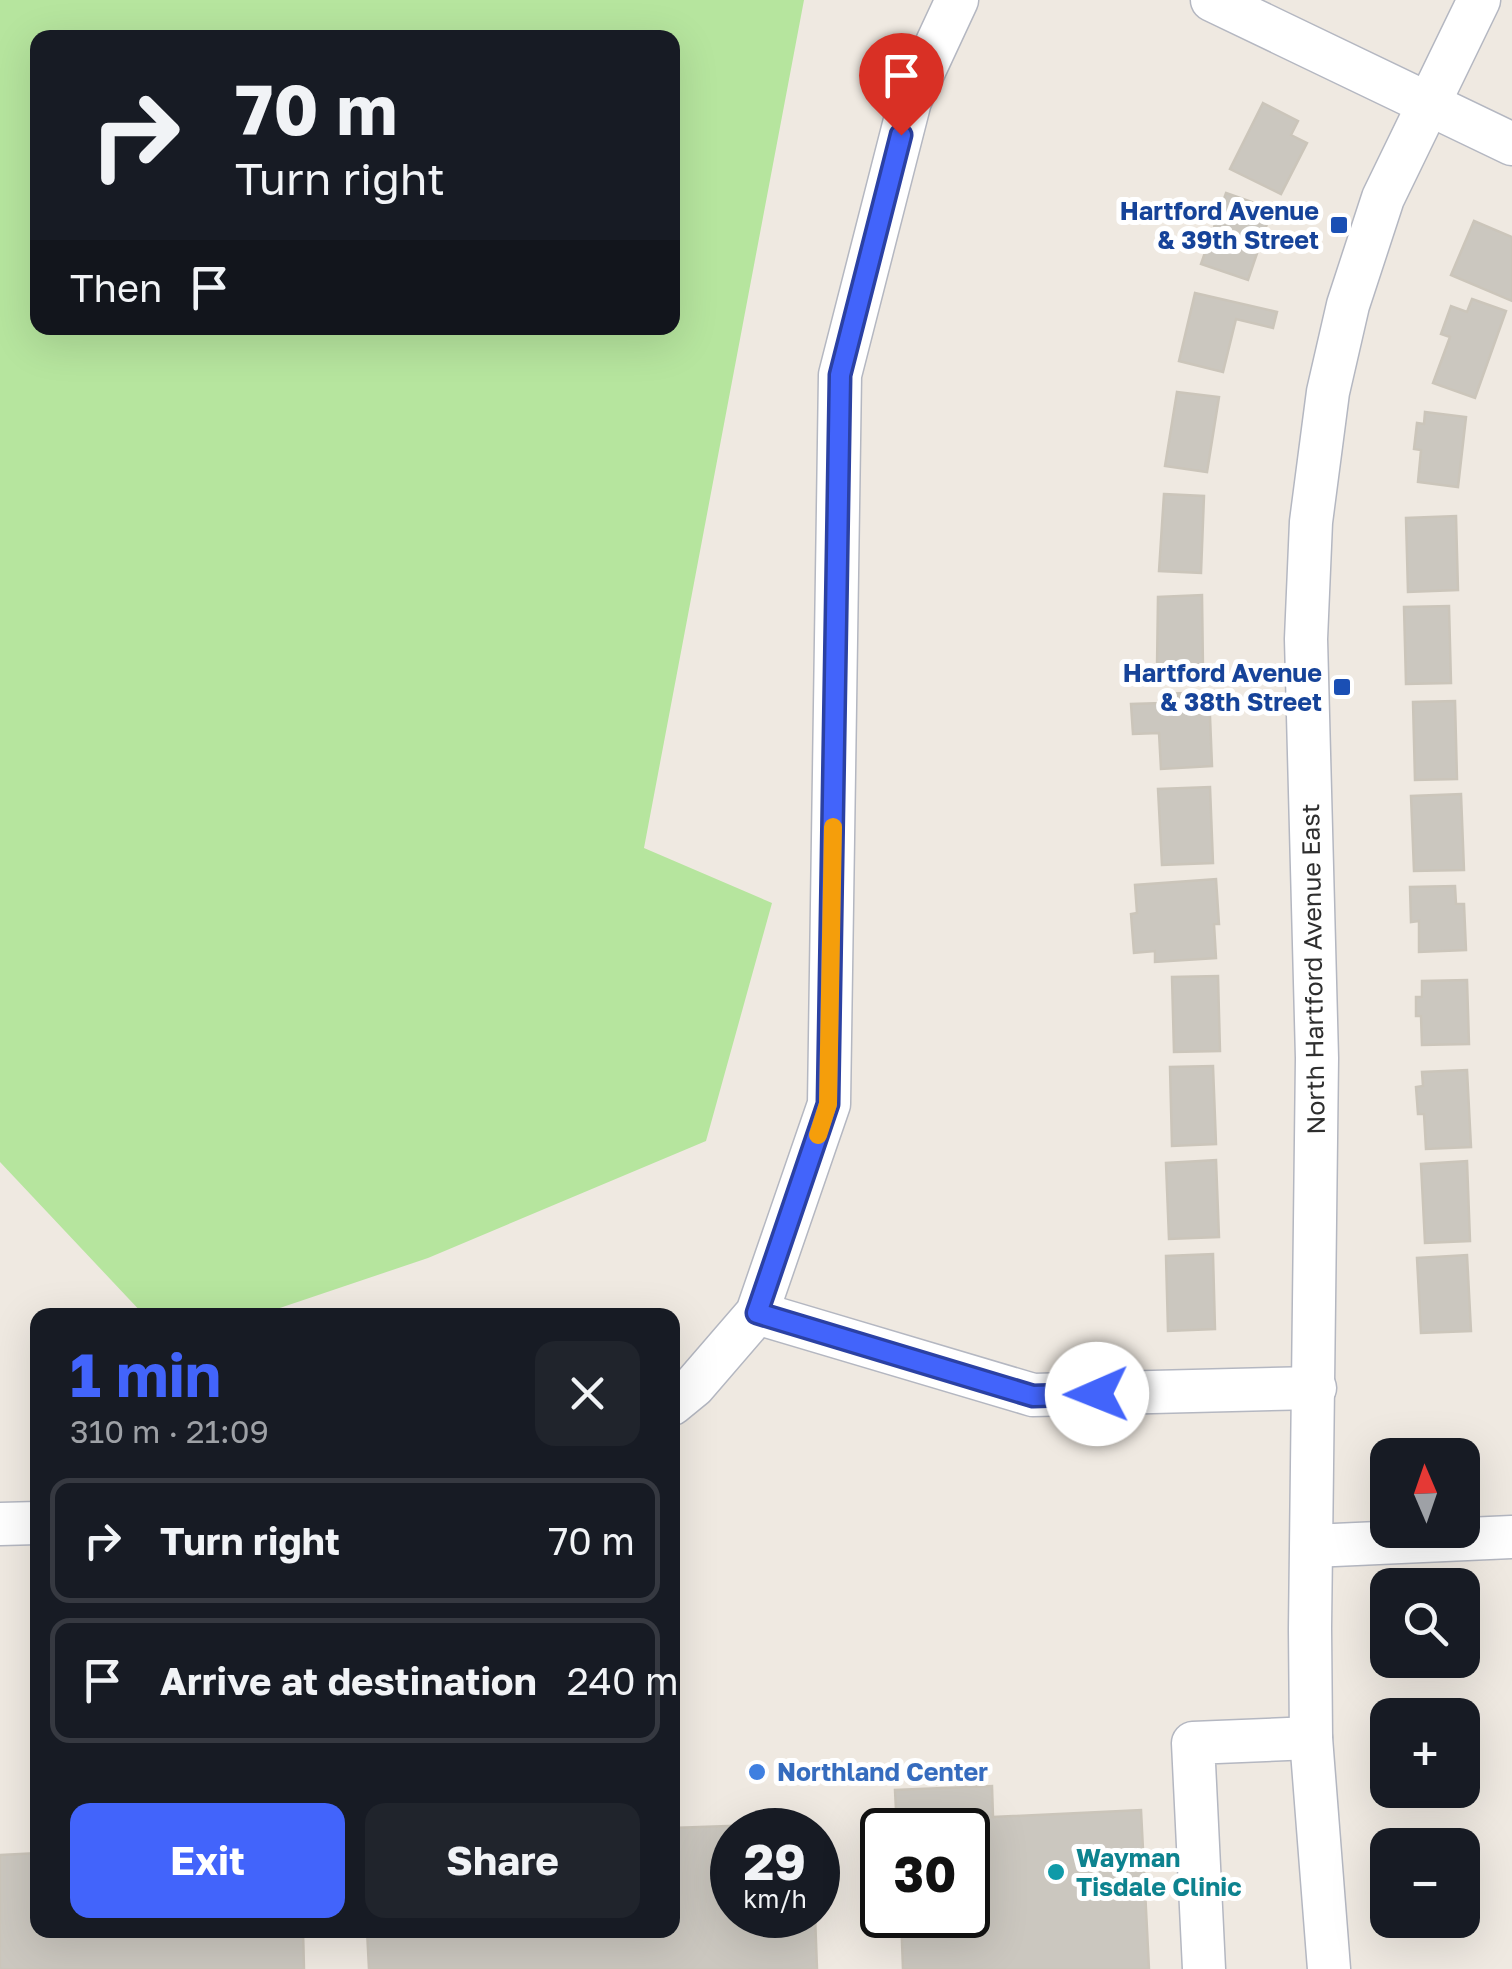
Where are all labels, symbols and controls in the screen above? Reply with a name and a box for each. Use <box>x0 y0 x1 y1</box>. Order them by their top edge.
pin <box>859 33 944 136</box>
icon: arrive <box>874 48 929 103</box>
text: 70 m <box>235 66 397 150</box>
icon: right <box>70 70 200 200</box>
text: Turn right <box>235 151 445 205</box>
place label: Hartford Avenue & 39th Street <box>1120 195 1319 255</box>
marker: Hartford Avenue & 39th Street <box>1328 214 1350 236</box>
icon: arrive <box>182 260 237 315</box>
text: Then <box>70 265 162 310</box>
place label: Hartford Avenue & 38th Street <box>1123 657 1322 717</box>
marker: Hartford Avenue & 38th Street <box>1331 676 1353 698</box>
street label: North Hartford Avenue East <box>1294 803 1331 1135</box>
text: 1 min <box>70 1338 221 1410</box>
button: close <box>535 1341 640 1446</box>
position arrow <box>1045 1342 1149 1446</box>
text: 310 m · 21:09 <box>70 1412 269 1450</box>
north arrow <box>1370 1438 1480 1548</box>
map controls <box>1370 1438 1480 1938</box>
icon: right <box>75 1513 130 1568</box>
text: Turn right <box>160 1518 340 1563</box>
text: 70 m <box>548 1518 635 1563</box>
button: search <box>1370 1568 1480 1678</box>
icon: arrive <box>75 1653 130 1708</box>
text: Arrive at destination <box>160 1658 537 1703</box>
text: 240 m <box>567 1658 679 1703</box>
button: + <box>1370 1698 1480 1808</box>
place label: Northland Center <box>777 1756 988 1787</box>
marker: Northland Center <box>746 1761 768 1783</box>
button: Exit <box>70 1803 345 1918</box>
button: Share <box>365 1803 640 1918</box>
speed limit sign: 30 <box>860 1808 990 1938</box>
button: − <box>1370 1828 1480 1938</box>
text: 29 <box>744 1831 806 1891</box>
place label: Wayman Tisdale Clinic <box>1076 1842 1242 1902</box>
marker: Wayman Tisdale Clinic <box>1045 1861 1067 1883</box>
text: km/h <box>743 1883 807 1914</box>

